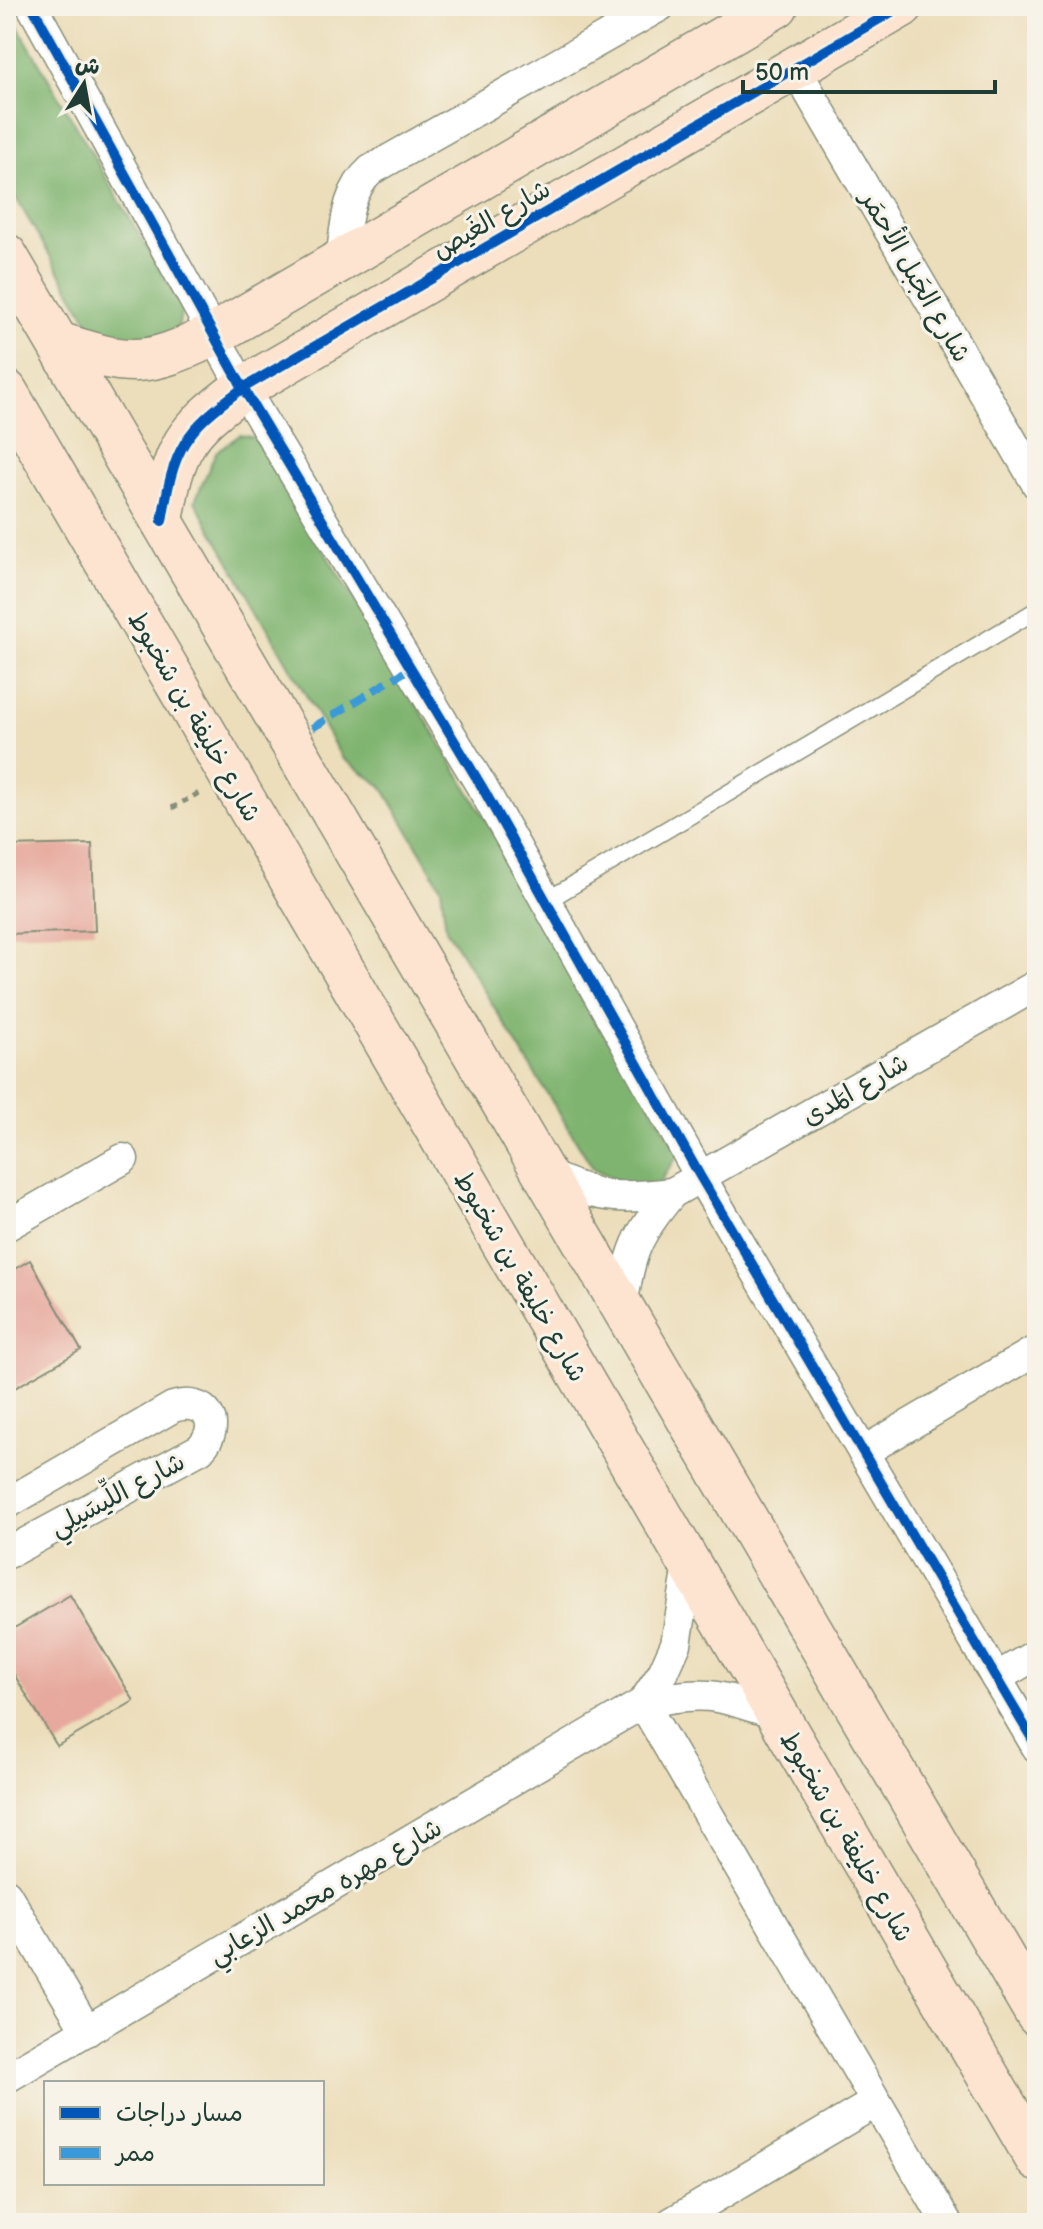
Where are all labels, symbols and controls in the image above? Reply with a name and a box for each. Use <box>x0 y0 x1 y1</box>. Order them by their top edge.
north arrow <box>44 44 124 124</box>
scale bar <box>743 44 995 94</box>
text: ش <box>73 50 102 81</box>
text: 50 m <box>755 58 809 87</box>
street label: شارع الغَيص <box>427 174 557 267</box>
street label: شارع الجَبل الأحمَر <box>851 182 980 369</box>
street label: شارع خليفة بن شخبوط <box>120 606 267 828</box>
street label: شارع المَدى <box>797 1047 915 1134</box>
street label: شارع خليفة بن شخبوط <box>446 1166 593 1388</box>
street label: شارع اللِّيسَيلِي <box>41 1440 193 1549</box>
street label: شارع خليفة بن شخبوط <box>772 1726 919 1948</box>
street label: شارع مهره محمد الزعابي <box>204 1813 451 1977</box>
legend <box>44 2081 324 2185</box>
text: مسار دراجات <box>116 2099 243 2128</box>
text: ممر <box>114 2139 155 2168</box>

